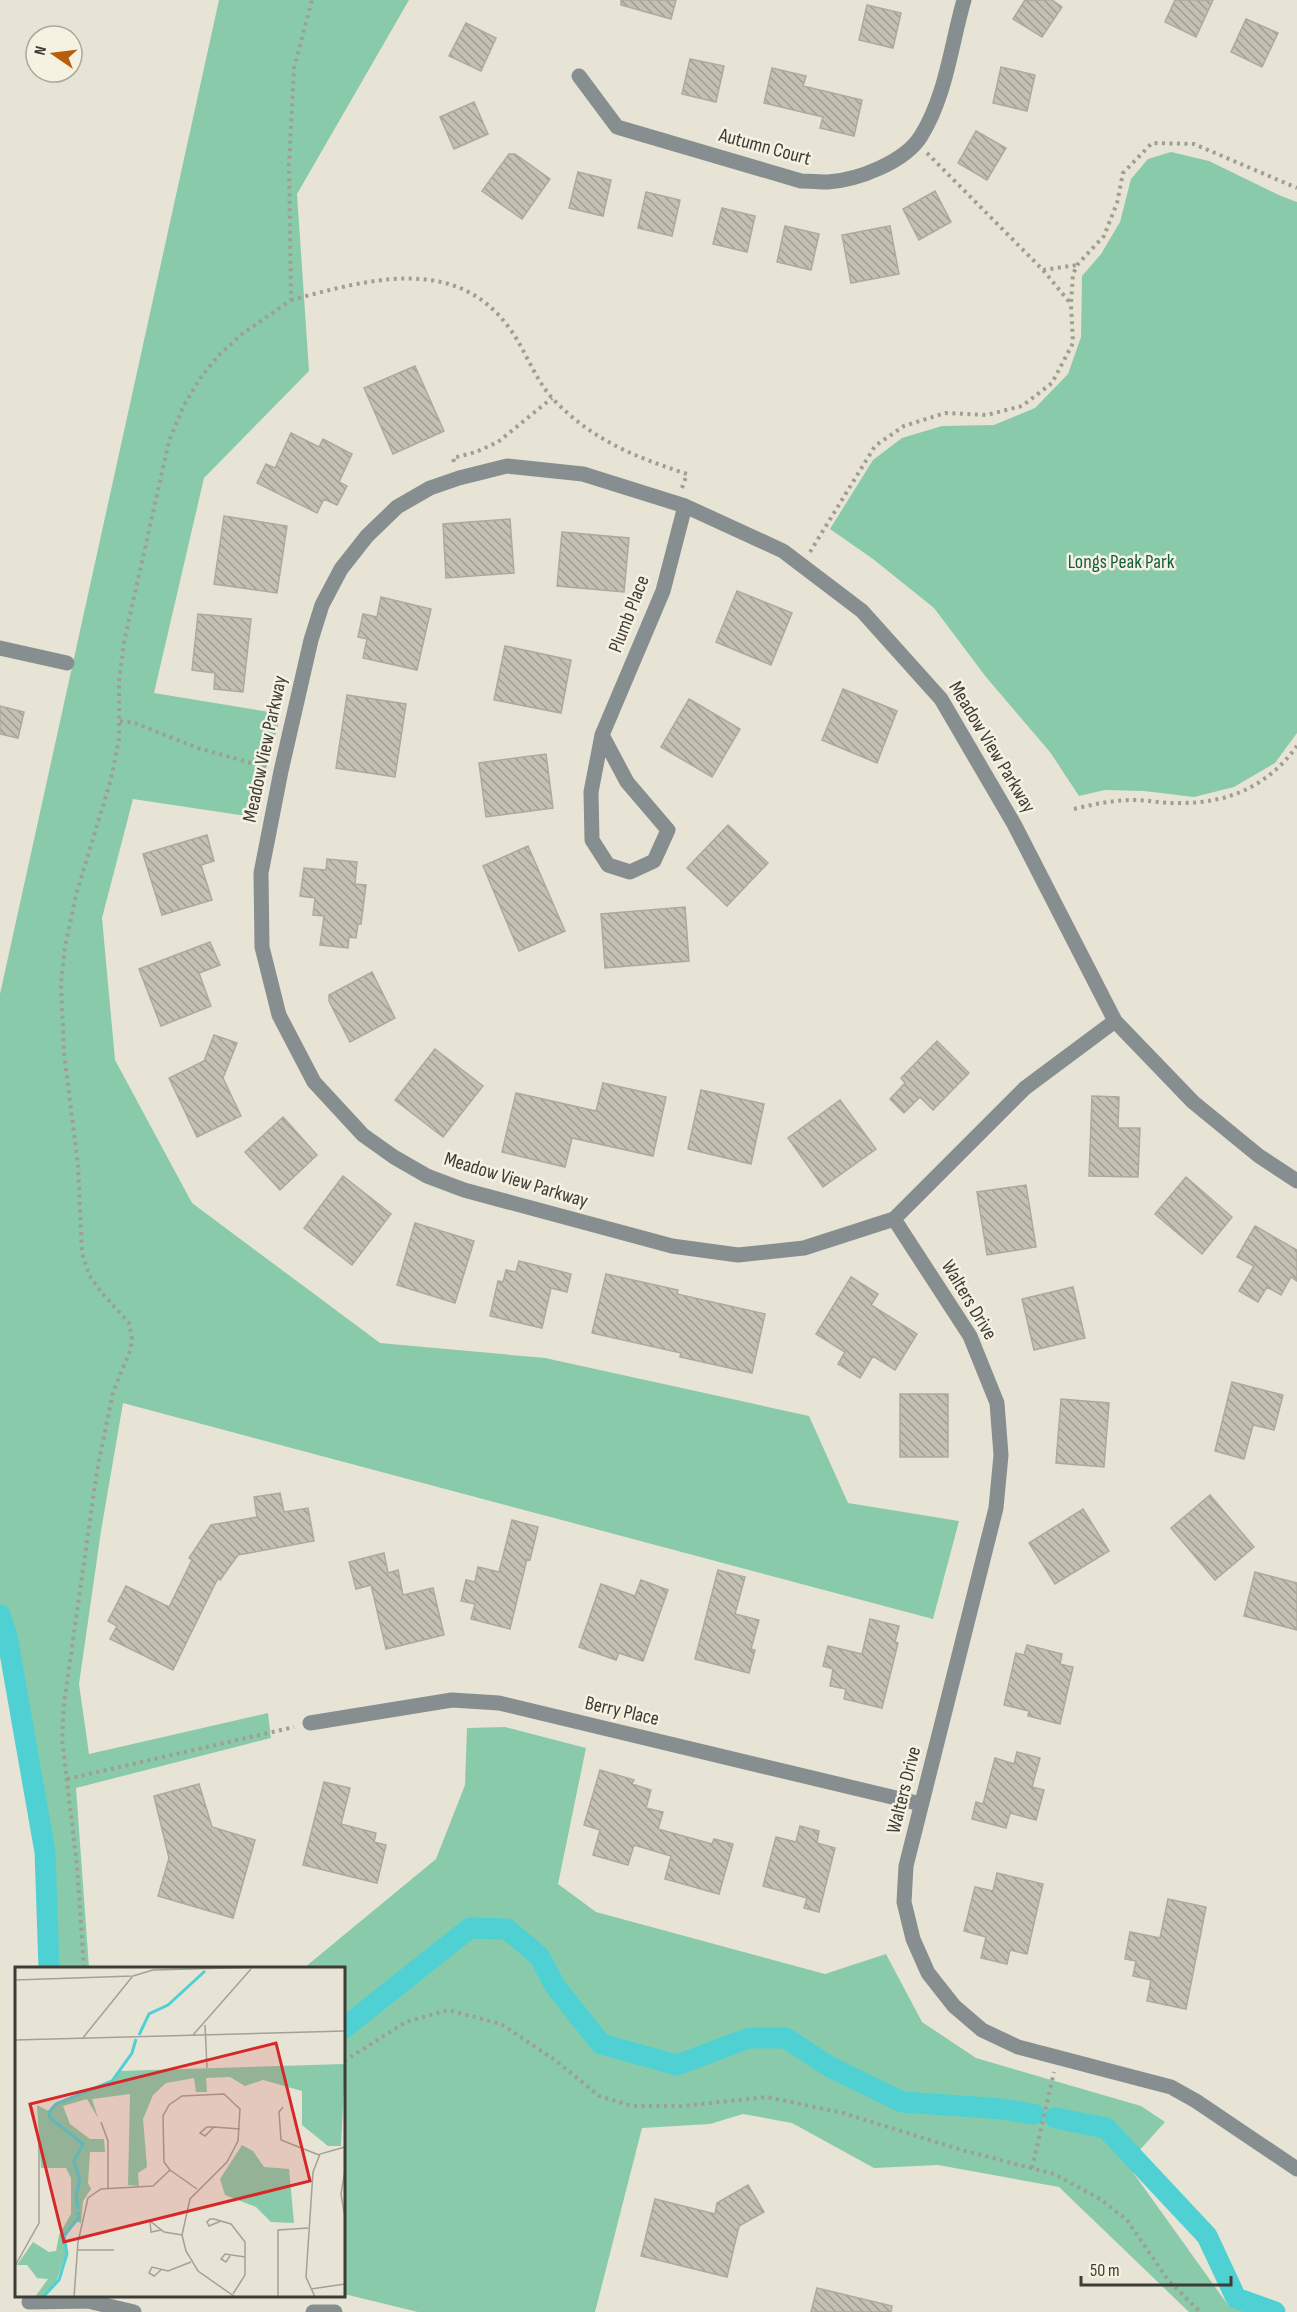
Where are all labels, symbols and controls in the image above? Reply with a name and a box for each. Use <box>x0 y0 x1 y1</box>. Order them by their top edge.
north arrow <box>24 24 84 84</box>
text: N <box>31 44 51 57</box>
street label: Autumn Court <box>715 123 814 171</box>
park label: Longs Peak Park <box>1068 550 1175 574</box>
street label: Plumb Place <box>603 572 655 656</box>
street label: Meadow View Parkway <box>238 673 292 824</box>
street label: Meadow View Parkway <box>943 677 1041 817</box>
street label: Meadow View Parkway <box>441 1147 591 1213</box>
street label: Walters Drive <box>936 1256 1002 1344</box>
street label: Berry Place <box>583 1691 661 1731</box>
street label: Walters Drive <box>882 1744 926 1836</box>
inset map <box>15 1967 345 2297</box>
scale bar <box>1081 2249 1231 2287</box>
text: 50 m <box>1090 2260 1120 2281</box>

